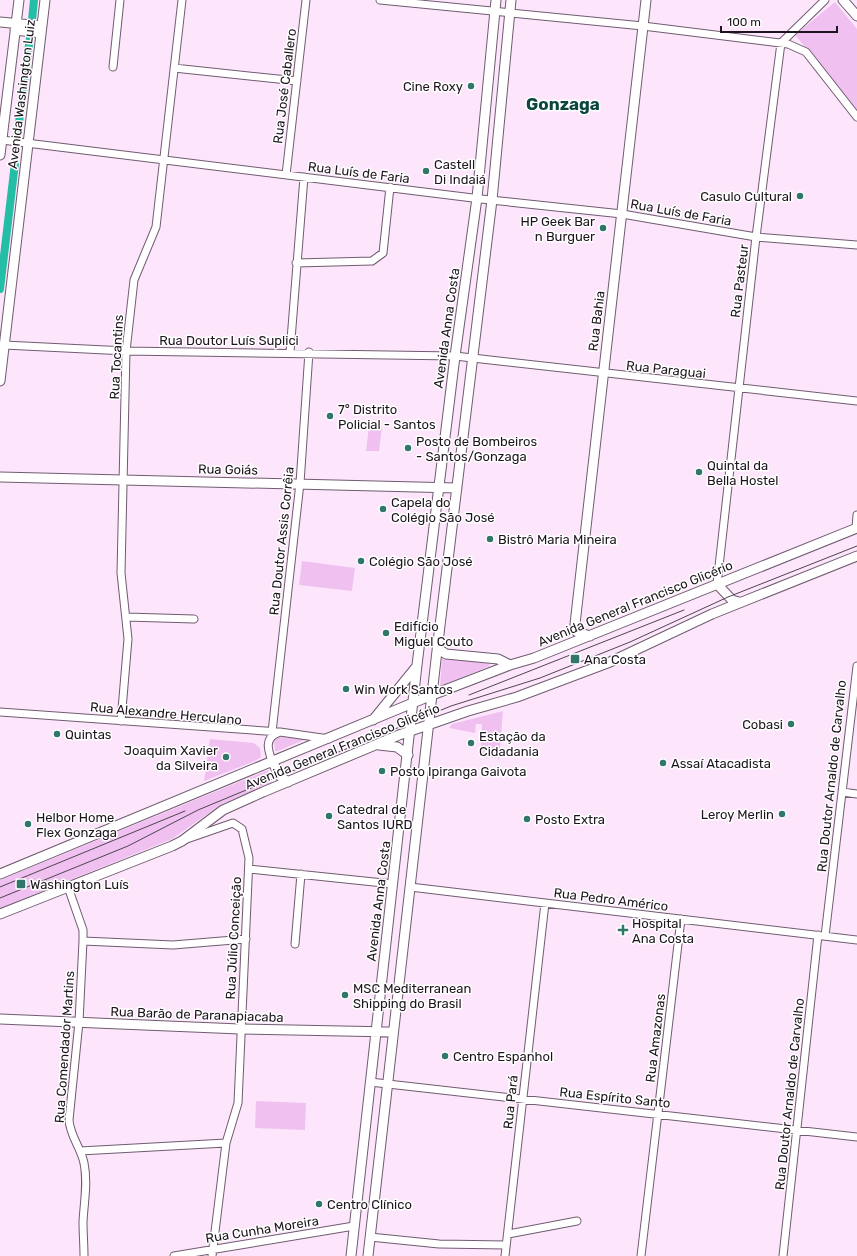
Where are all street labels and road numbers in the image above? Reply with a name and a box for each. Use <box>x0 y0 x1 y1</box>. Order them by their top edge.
street label: Avenida Washington Luiz <box>5 18 39 170</box>
street label: Rua José Caballero <box>270 28 299 145</box>
street label: Rua Luís de Faria <box>307 159 411 186</box>
street label: Rua Luís de Faria <box>629 196 733 229</box>
street label: Rua Pasteur <box>728 243 751 319</box>
street label: Avenida Anna Costa <box>431 267 462 389</box>
street label: Rua Bahia <box>585 290 608 352</box>
street label: Rua Tocantins <box>107 314 126 400</box>
street label: Rua Doutor Luís Suplici <box>159 333 299 348</box>
street label: Rua Paraguai <box>625 358 707 382</box>
street label: Rua Goiás <box>198 461 258 478</box>
street label: Rua Doutor Assis Corrêia <box>266 466 297 616</box>
street label: Avenida General Francisco Glicério <box>536 557 735 649</box>
street label: Rua Doutor Arnaldo de Carvalho <box>814 679 849 873</box>
street label: Rua Alexandre Herculano <box>89 699 243 728</box>
street label: Avenida General Francisco Glicério <box>243 700 442 792</box>
street label: Avenida Anna Costa <box>364 840 393 962</box>
street label: Rua Júlio Conceição <box>223 876 244 1000</box>
street label: Rua Pedro Américo <box>553 885 669 914</box>
street label: Rua Comendador Martins <box>52 970 77 1124</box>
street label: Rua Amazonas <box>643 992 668 1083</box>
street label: Rua Doutor Arnaldo de Carvalho <box>772 997 807 1191</box>
street label: Rua Barão de Paranapiacaba <box>110 1004 284 1025</box>
street label: Rua Pará <box>500 1074 521 1130</box>
street label: Rua Espírito Santo <box>559 1084 671 1111</box>
street label: Rua Cunha Moreira <box>204 1213 320 1246</box>

